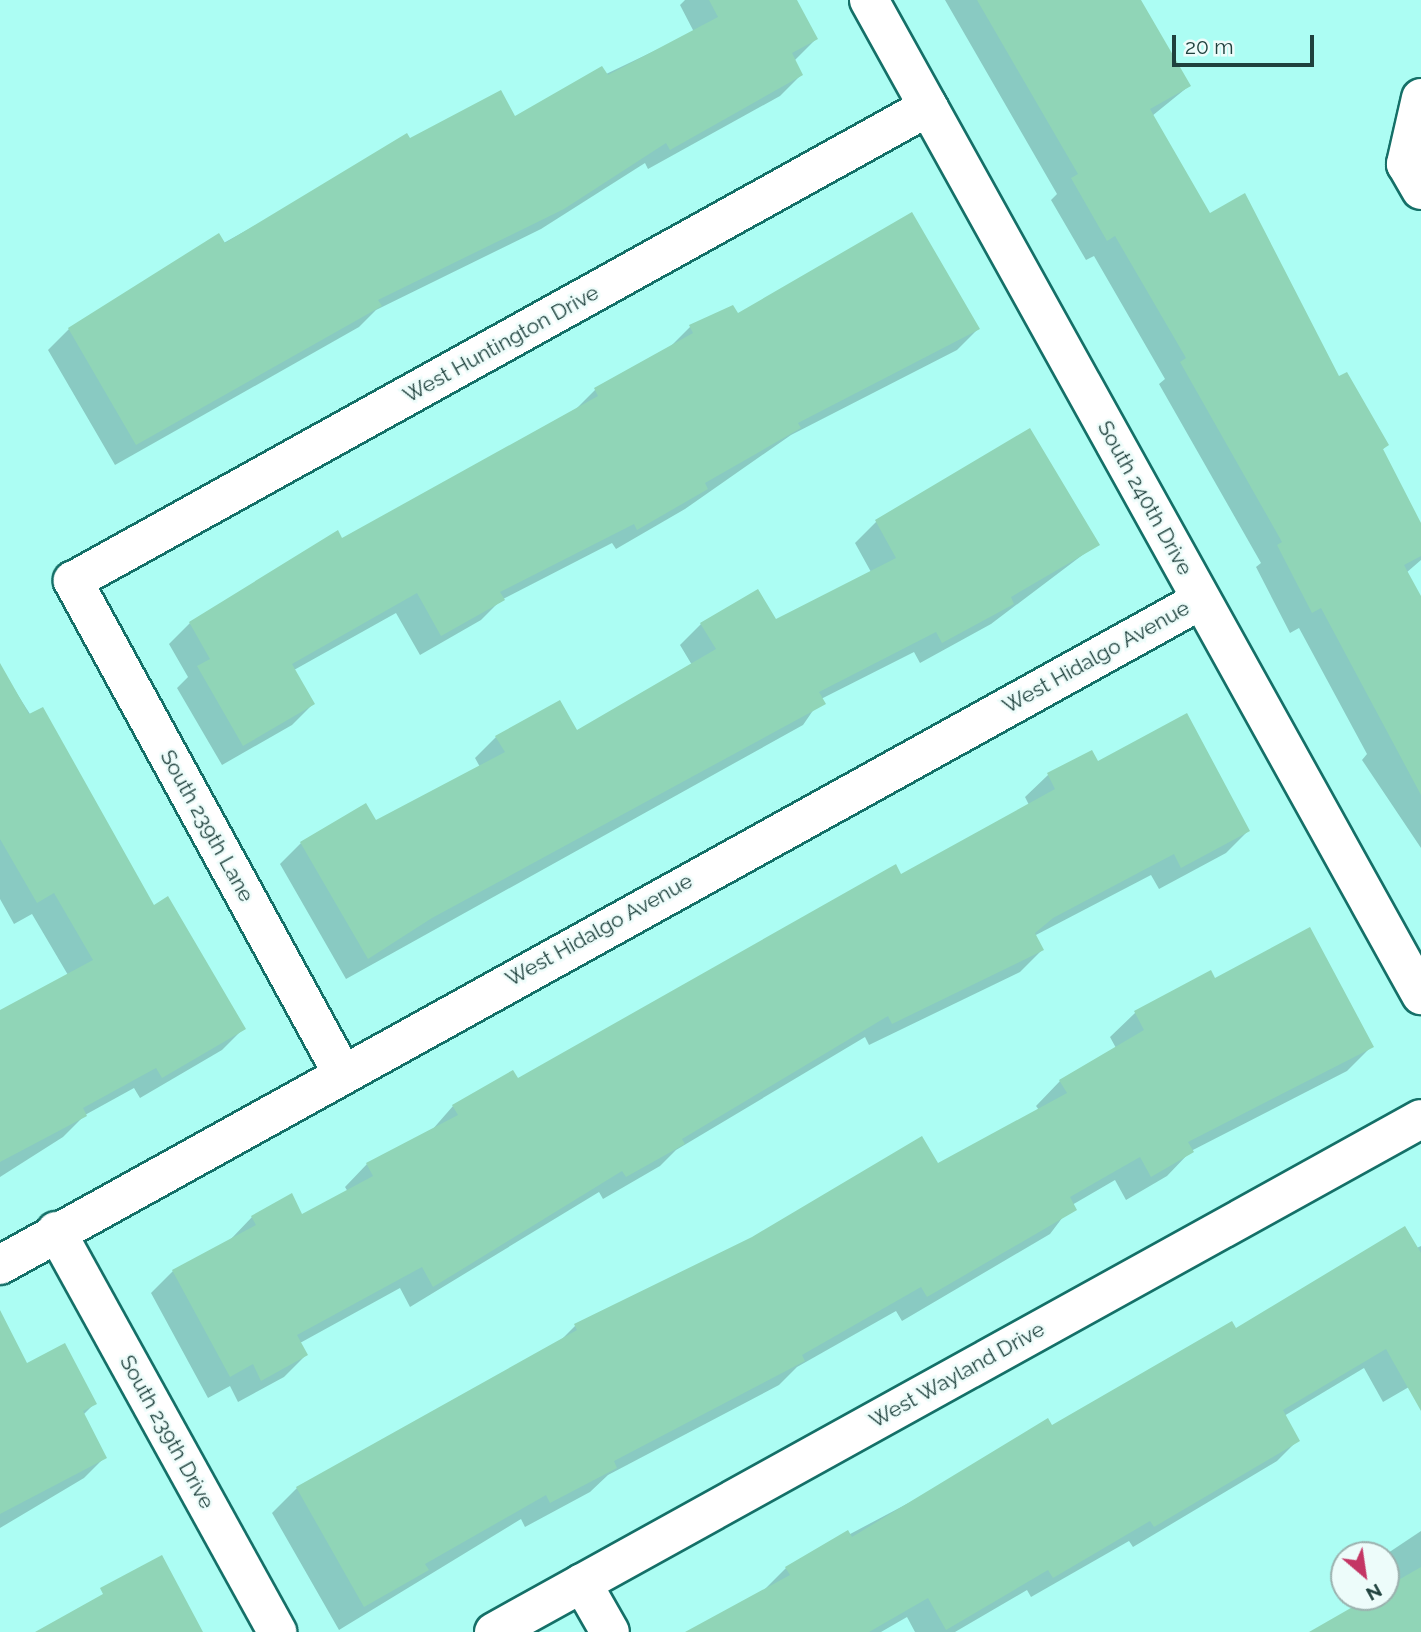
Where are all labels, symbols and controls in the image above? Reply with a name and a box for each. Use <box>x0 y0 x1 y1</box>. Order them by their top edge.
scale bar <box>1176 21 1318 65</box>
text: 20 m <box>1185 34 1233 59</box>
street label: West Huntington Drive <box>399 280 603 408</box>
street label: South 240th Drive <box>1092 417 1198 579</box>
street label: West Hidalgo Avenue <box>998 595 1194 719</box>
street label: South 239th Lane <box>155 746 259 906</box>
street label: West Hidalgo Avenue <box>501 868 697 992</box>
street label: West Wayland Drive <box>865 1316 1049 1434</box>
street label: South 239th Drive <box>114 1351 220 1513</box>
north arrow <box>1330 1541 1400 1611</box>
text: N <box>1363 1579 1386 1606</box>

